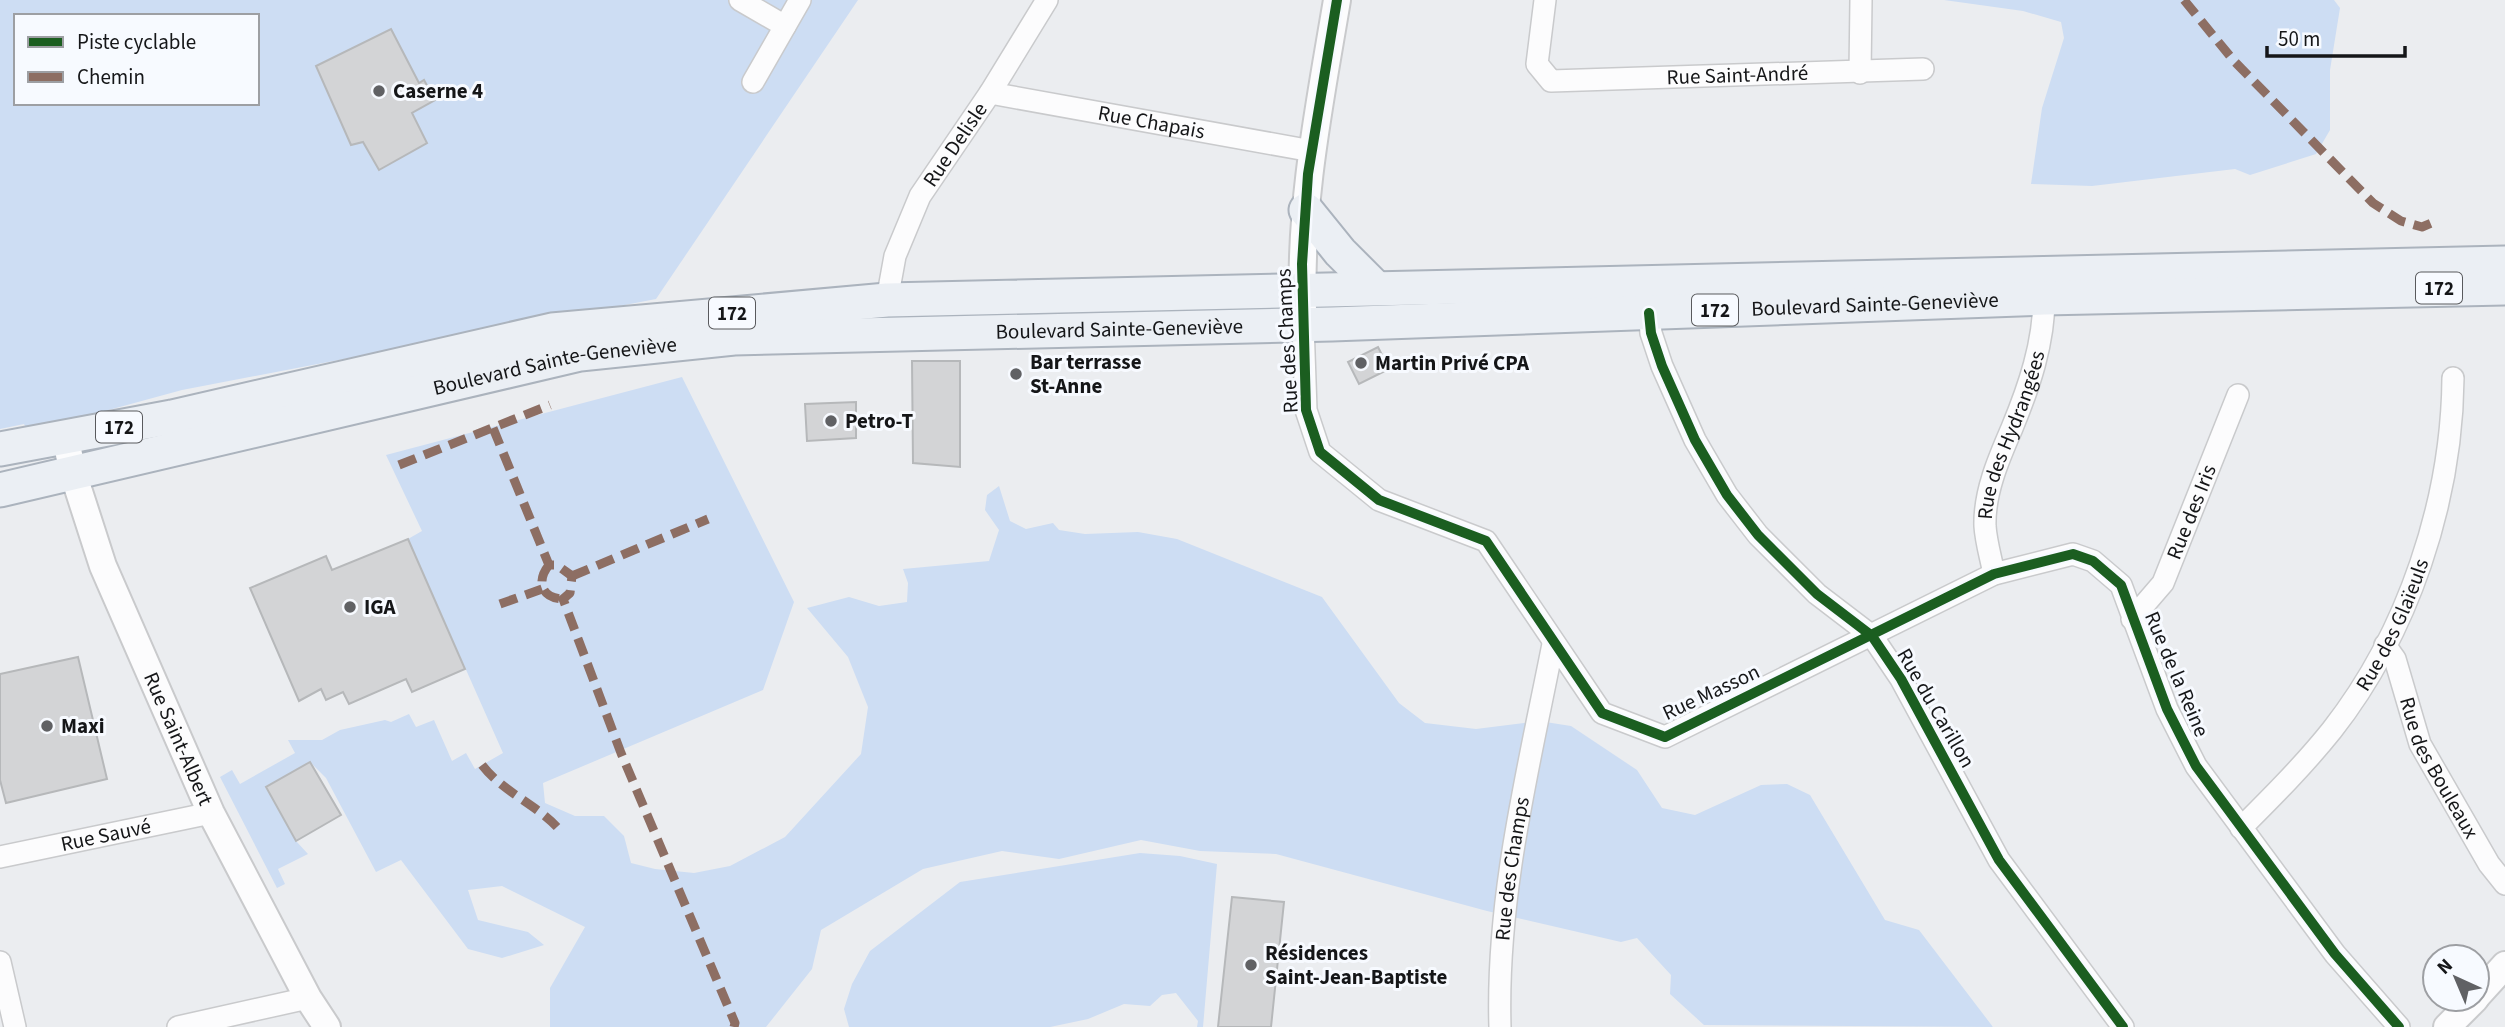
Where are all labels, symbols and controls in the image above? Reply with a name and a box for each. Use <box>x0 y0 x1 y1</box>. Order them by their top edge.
legend <box>14 14 259 105</box>
scale bar <box>2267 14 2405 58</box>
text: 50 m <box>2278 24 2320 54</box>
text: Piste cyclable <box>77 27 196 57</box>
street label: Rue Saint-André <box>1666 58 1809 92</box>
text: Chemin <box>77 62 145 92</box>
place label: Caserne 4 <box>393 76 483 106</box>
marker: Caserne 4 <box>371 83 387 99</box>
street label: Rue Delisle <box>915 96 995 193</box>
street label: Rue Chapais <box>1096 98 1207 146</box>
street label: Rue des Champs <box>1268 268 1306 414</box>
road number: 172 <box>2416 272 2462 304</box>
street label: Boulevard Sainte-Geneviève <box>1751 285 1999 324</box>
road number: 172 <box>1692 294 1738 326</box>
road number: 172 <box>709 298 755 328</box>
street label: Boulevard Sainte-Geneviève <box>995 311 1243 347</box>
street label: Boulevard Sainte-Geneviève <box>430 329 678 403</box>
place label: Bar terrasse St-Anne <box>1030 347 1142 401</box>
street label: Rue des Hydrangées <box>1970 347 2052 521</box>
place label: Martin Privé CPA <box>1375 348 1530 378</box>
marker: Martin Privé CPA <box>1353 355 1369 371</box>
marker: Bar terrasse St-Anne <box>1008 366 1024 382</box>
place label: Petro-T <box>845 406 913 436</box>
road number: 172 <box>96 412 142 442</box>
marker: Petro-T <box>823 413 839 429</box>
street label: Rue des Iris <box>2159 460 2224 564</box>
street label: Rue des Glaïeuls <box>2348 554 2436 697</box>
place label: IGA <box>364 592 397 622</box>
marker: IGA <box>342 599 358 615</box>
street label: Rue de la Reine <box>2137 607 2217 741</box>
street label: Rue du Carillon <box>1890 643 1982 773</box>
street label: Rue Masson <box>1657 656 1765 728</box>
street label: Rue Saint-Albert <box>136 667 221 810</box>
street label: Rue des Bouleaux <box>2392 693 2487 845</box>
place label: Maxi <box>61 711 105 741</box>
marker: Maxi <box>39 718 55 734</box>
street label: Rue des Champs <box>1487 794 1537 942</box>
street label: Rue Sauvé <box>58 811 154 859</box>
place label: Résidences Saint-Jean-Baptiste <box>1265 938 1447 992</box>
north arrow <box>2421 943 2491 1013</box>
text: N <box>2431 953 2459 981</box>
marker: Résidences Saint-Jean-Baptiste <box>1243 957 1259 973</box>

